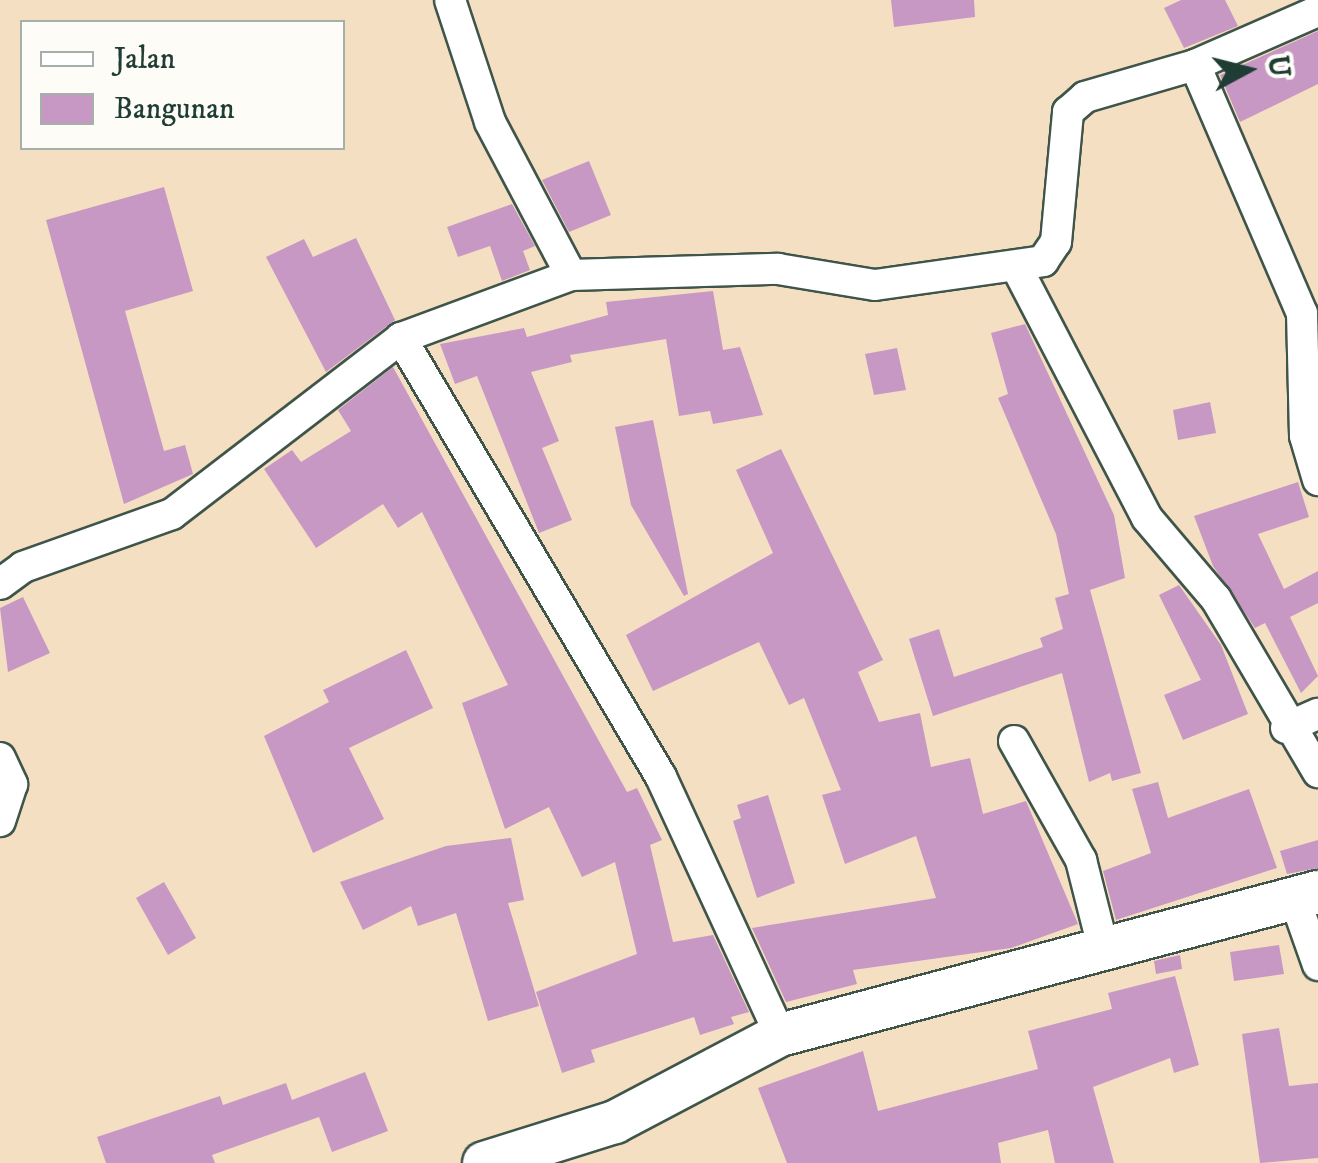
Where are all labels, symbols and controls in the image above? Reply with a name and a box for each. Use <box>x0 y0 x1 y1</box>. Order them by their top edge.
legend <box>20 20 345 150</box>
north arrow <box>1198 20 1298 120</box>
text: Jalan <box>114 41 176 78</box>
text: U <box>1260 53 1297 79</box>
text: Bangunan <box>114 91 235 128</box>

